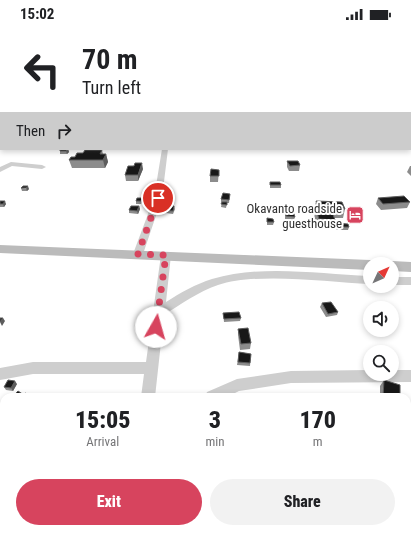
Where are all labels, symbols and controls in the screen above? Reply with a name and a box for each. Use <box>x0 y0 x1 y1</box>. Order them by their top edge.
text: 15:02 <box>20 5 54 23</box>
text: 70 m <box>82 43 138 76</box>
icon: left <box>16 44 68 96</box>
text: Turn left <box>82 77 141 98</box>
icon: right <box>53 120 75 142</box>
text: Then <box>16 122 45 140</box>
pin <box>141 181 175 215</box>
icon: arrive <box>147 187 169 209</box>
place label: Okavanto roadside guesthouse <box>246 201 342 231</box>
hotel icon: Okavanto roadside guesthouse <box>345 205 365 225</box>
north arrow <box>363 257 399 293</box>
map controls <box>363 257 399 381</box>
button: sound <box>363 301 399 337</box>
position arrow <box>135 306 177 348</box>
button: search <box>363 345 399 381</box>
text: 15:05 <box>75 406 131 434</box>
text: 3 <box>209 406 221 434</box>
text: 170 <box>299 406 336 434</box>
text: Arrival <box>86 434 119 449</box>
text: min <box>205 434 225 449</box>
text: m <box>313 434 323 449</box>
button: Exit <box>16 479 202 525</box>
button: Share <box>210 479 395 525</box>

